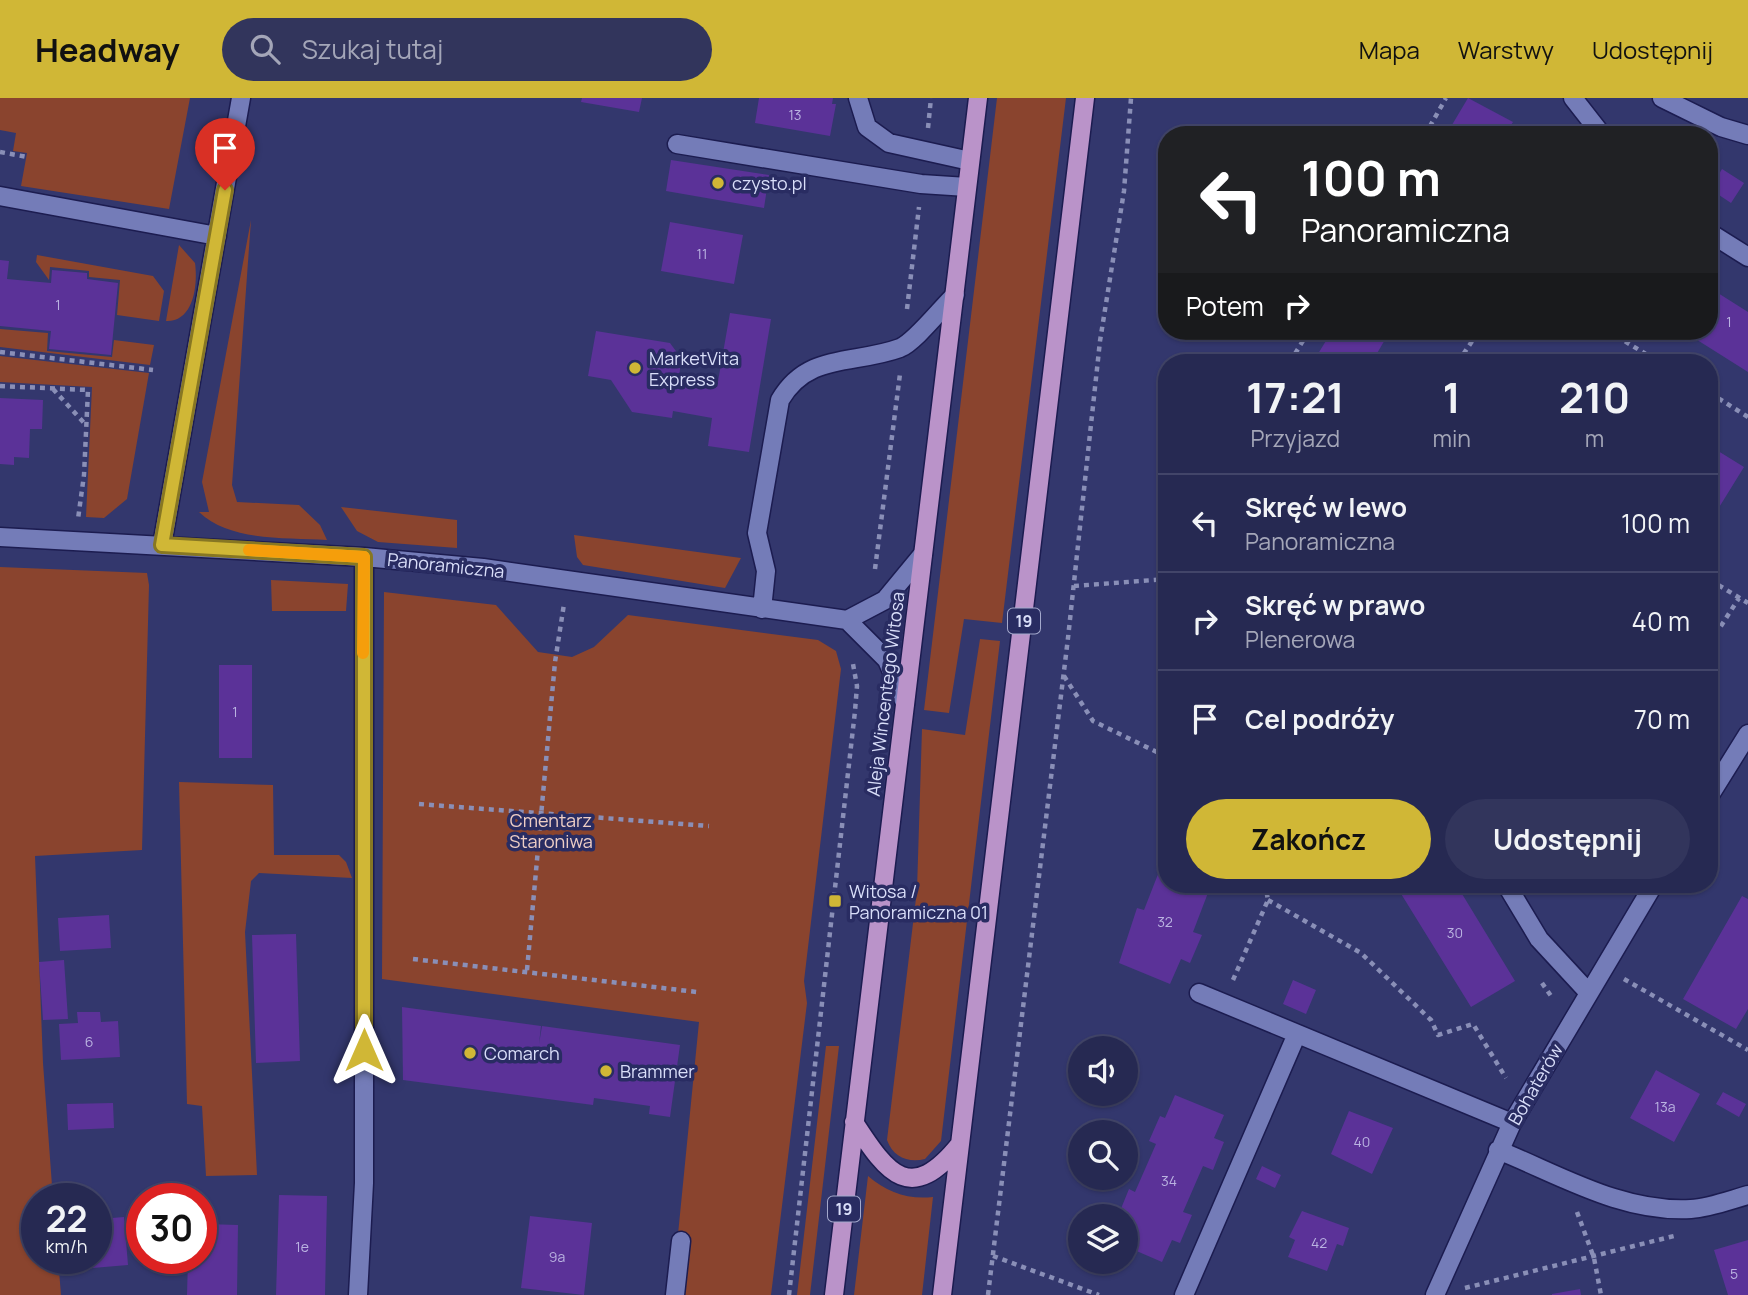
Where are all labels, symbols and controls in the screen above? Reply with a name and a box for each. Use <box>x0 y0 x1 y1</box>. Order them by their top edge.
search box <box>222 18 712 81</box>
text: Headway <box>35 27 180 72</box>
icon: search <box>246 30 284 68</box>
text: Szukaj tutaj <box>302 31 443 67</box>
text: Mapa <box>1359 33 1420 66</box>
text: Warstwy <box>1458 33 1554 66</box>
text: Udostępnij <box>1592 33 1713 66</box>
house number: 13 <box>788 105 802 124</box>
pin <box>195 118 255 190</box>
icon: arrive <box>206 129 244 167</box>
text: 100 m <box>1301 144 1441 211</box>
icon: left <box>1186 154 1277 245</box>
place label: czysto.pl <box>732 171 807 195</box>
marker: czysto.pl <box>710 175 726 191</box>
text: Panoramiczna <box>1301 208 1510 252</box>
house number: 11 <box>697 244 707 263</box>
icon: right <box>1278 287 1316 325</box>
text: Potem <box>1186 288 1264 324</box>
house number: 1 <box>55 295 61 314</box>
house number: 1 <box>1726 312 1732 331</box>
place label: MarketVita Express <box>649 346 739 391</box>
marker: MarketVita Express <box>627 360 643 376</box>
text: 17:21 <box>1246 368 1345 426</box>
text: 1 <box>1443 368 1461 426</box>
text: 210 <box>1559 368 1630 426</box>
text: Przyjazd <box>1250 422 1340 454</box>
text: min <box>1432 422 1471 454</box>
text: m <box>1585 422 1604 454</box>
text: Skręć w lewo <box>1245 489 1407 525</box>
icon: left <box>1186 504 1224 542</box>
text: 100 m <box>1621 505 1690 541</box>
text: Panoramiczna <box>1245 525 1395 557</box>
street label: Panoramiczna <box>386 547 506 583</box>
text: Skręć w prawo <box>1245 587 1425 623</box>
street label: Aleja Wincentego Witosa <box>861 590 909 798</box>
icon: right <box>1186 602 1224 640</box>
text: 40 m <box>1632 603 1690 639</box>
road number: 19 <box>1008 608 1040 634</box>
text: Plenerowa <box>1245 623 1355 655</box>
icon: arrive <box>1186 700 1224 738</box>
text: Cel podróży <box>1245 701 1394 737</box>
text: 70 m <box>1634 701 1690 737</box>
house number: 1 <box>232 702 238 721</box>
button: Zakończ <box>1186 799 1431 879</box>
button: Udostępnij <box>1445 799 1690 879</box>
park label: Cmentarz Staroniwa <box>509 808 593 853</box>
place label: Witosa / Panoramiczna 01 <box>849 879 988 924</box>
marker: Witosa / Panoramiczna 01 <box>827 893 843 909</box>
house number: 32 <box>1157 912 1173 931</box>
house number: 30 <box>1447 923 1463 942</box>
position arrow <box>327 1013 401 1087</box>
house number: 6 <box>85 1032 93 1051</box>
map controls <box>1068 1036 1138 1274</box>
button: sound <box>1068 1036 1138 1106</box>
street label: Bohaterów <box>1502 1039 1568 1129</box>
place label: Comarch <box>484 1041 560 1065</box>
marker: Comarch <box>462 1045 478 1061</box>
place label: Brammer <box>620 1059 695 1083</box>
marker: Brammer <box>598 1063 614 1079</box>
house number: 13a <box>1655 1097 1675 1116</box>
button: search <box>1068 1120 1138 1190</box>
house number: 40 <box>1354 1132 1370 1151</box>
house number: 34 <box>1161 1171 1177 1190</box>
speed limit sign: 30 <box>126 1183 217 1274</box>
text: 22 <box>46 1195 87 1243</box>
road number: 19 <box>828 1196 860 1222</box>
button: layers <box>1068 1204 1138 1274</box>
house number: 42 <box>1311 1233 1327 1252</box>
text: km/h <box>46 1234 87 1258</box>
house number: 1e <box>295 1237 309 1256</box>
house number: 9a <box>549 1247 565 1266</box>
house number: 5 <box>1730 1264 1738 1283</box>

